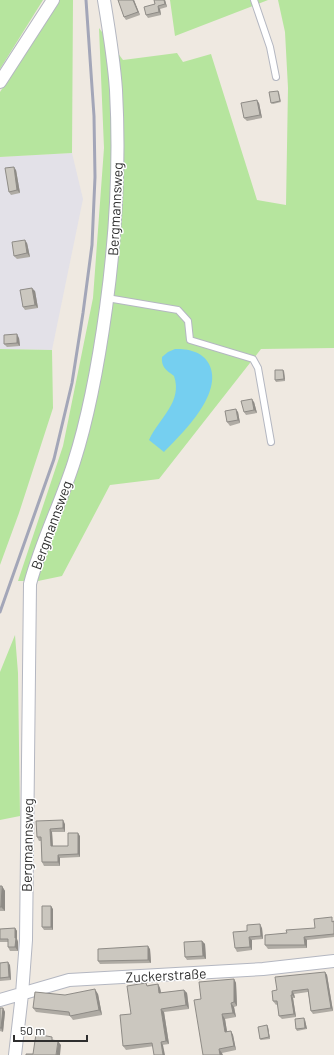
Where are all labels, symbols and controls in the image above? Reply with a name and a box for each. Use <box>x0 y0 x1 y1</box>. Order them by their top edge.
street label: Bergmannsweg <box>104 162 126 256</box>
street label: Bergmannsweg <box>27 478 75 572</box>
street label: Bergmannsweg <box>18 798 36 892</box>
street label: Zuckerstraße <box>125 964 207 986</box>
scale bar <box>14 1017 87 1043</box>
text: 50 m <box>20 1023 45 1037</box>

